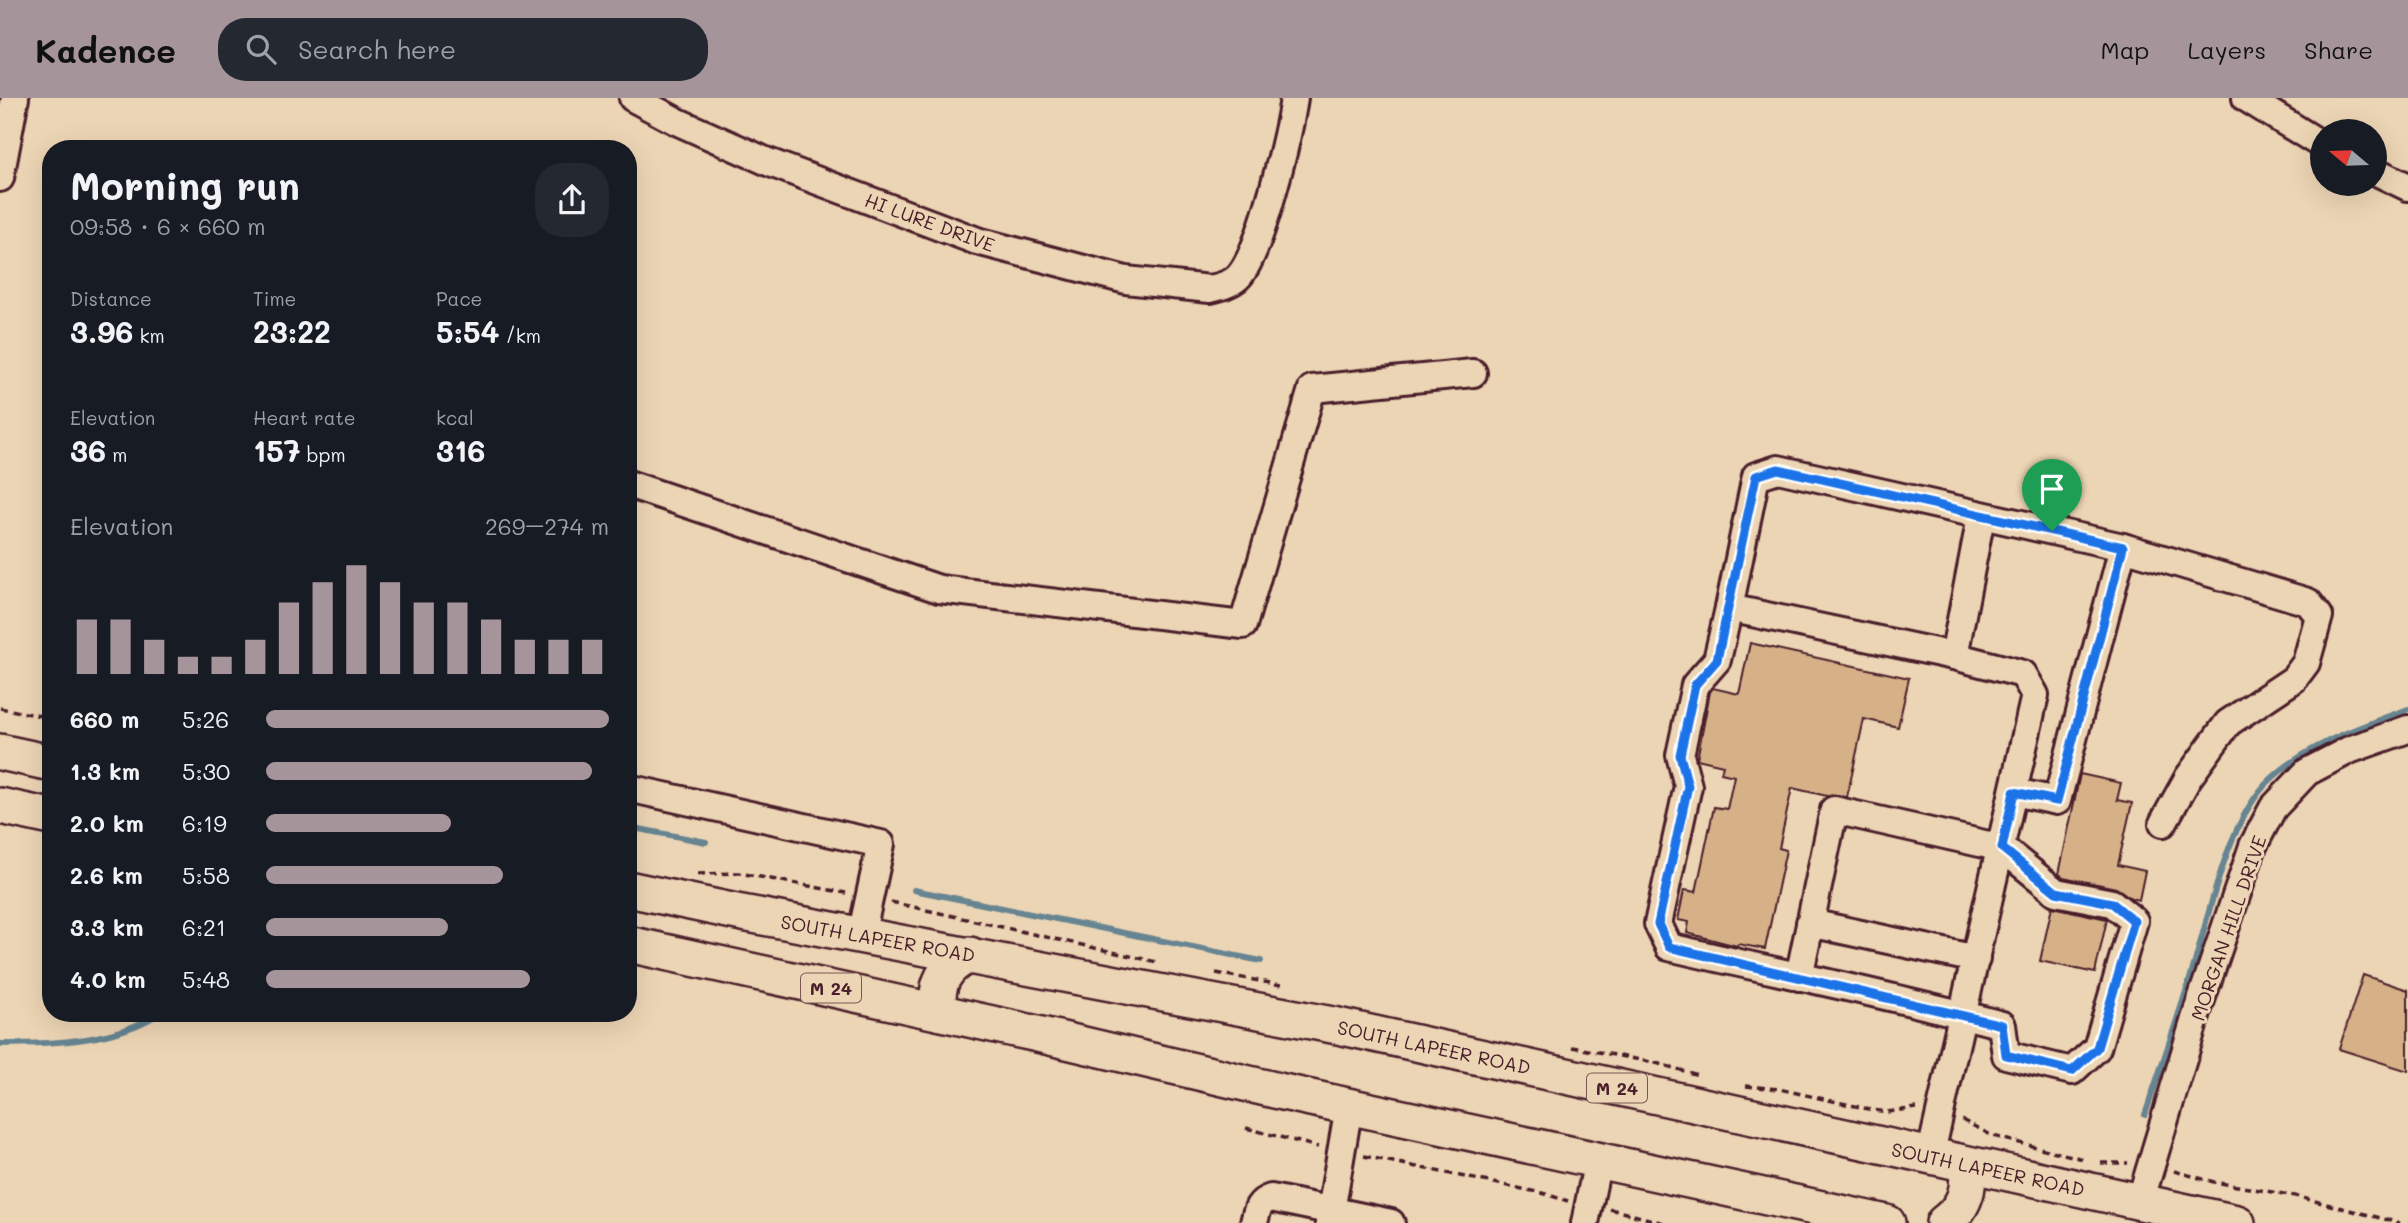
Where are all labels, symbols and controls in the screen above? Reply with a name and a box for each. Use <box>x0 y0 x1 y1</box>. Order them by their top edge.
search box <box>218 18 708 81</box>
text: Kadence <box>35 28 176 71</box>
icon: search <box>242 30 280 68</box>
text: Search here <box>298 32 456 66</box>
text: Map <box>2101 34 2149 65</box>
text: Layers <box>2187 34 2266 65</box>
text: Share <box>2304 34 2373 65</box>
north arrow <box>2310 119 2387 196</box>
map controls <box>2310 119 2387 196</box>
text: Morning run <box>70 160 300 210</box>
button: share <box>535 163 609 237</box>
street label: HI LURE DRIVE <box>862 187 998 257</box>
text: 09:58 · 6 × 660 m <box>70 211 266 241</box>
text: Distance <box>70 286 152 311</box>
text: Time <box>253 286 296 311</box>
text: Pace <box>436 286 482 311</box>
text: 3.96 <box>70 311 133 351</box>
text: 23:22 <box>253 311 331 351</box>
text: 5:54 <box>436 311 500 351</box>
text: km <box>133 323 165 348</box>
text: /km <box>500 323 541 348</box>
text: Elevation <box>70 405 155 430</box>
text: Heart rate <box>253 405 356 430</box>
text: kcal <box>436 405 474 430</box>
text: 36 <box>70 430 106 470</box>
text: 157 <box>253 430 301 470</box>
text: 316 <box>436 430 485 470</box>
text: m <box>106 442 127 467</box>
text: bpm <box>301 442 346 467</box>
pin <box>2022 459 2082 531</box>
icon: arrive <box>2033 470 2071 508</box>
text: Elevation <box>70 511 173 541</box>
text: 269–274 m <box>485 511 609 541</box>
text: 660 m <box>70 704 139 734</box>
text: 5:26 <box>182 704 229 734</box>
text: 1.3 km <box>70 756 140 786</box>
text: 5:30 <box>182 756 230 786</box>
text: 2.0 km <box>70 808 144 838</box>
text: 6:19 <box>182 808 227 838</box>
street label: MORGAN HILL DRIVE <box>2185 832 2271 1024</box>
text: 2.6 km <box>70 860 143 890</box>
text: 5:58 <box>182 860 230 890</box>
street label: SOUTH LAPEER ROAD <box>779 909 977 967</box>
text: 3.3 km <box>70 912 144 942</box>
text: 6:21 <box>182 912 226 942</box>
text: 4.0 km <box>70 964 145 994</box>
text: 5:48 <box>182 964 230 994</box>
road number: M 24 <box>801 974 861 1002</box>
street label: SOUTH LAPEER ROAD <box>1335 1014 1533 1080</box>
road number: M 24 <box>1587 1073 1647 1102</box>
street label: SOUTH LAPEER ROAD <box>1889 1136 2087 1202</box>

